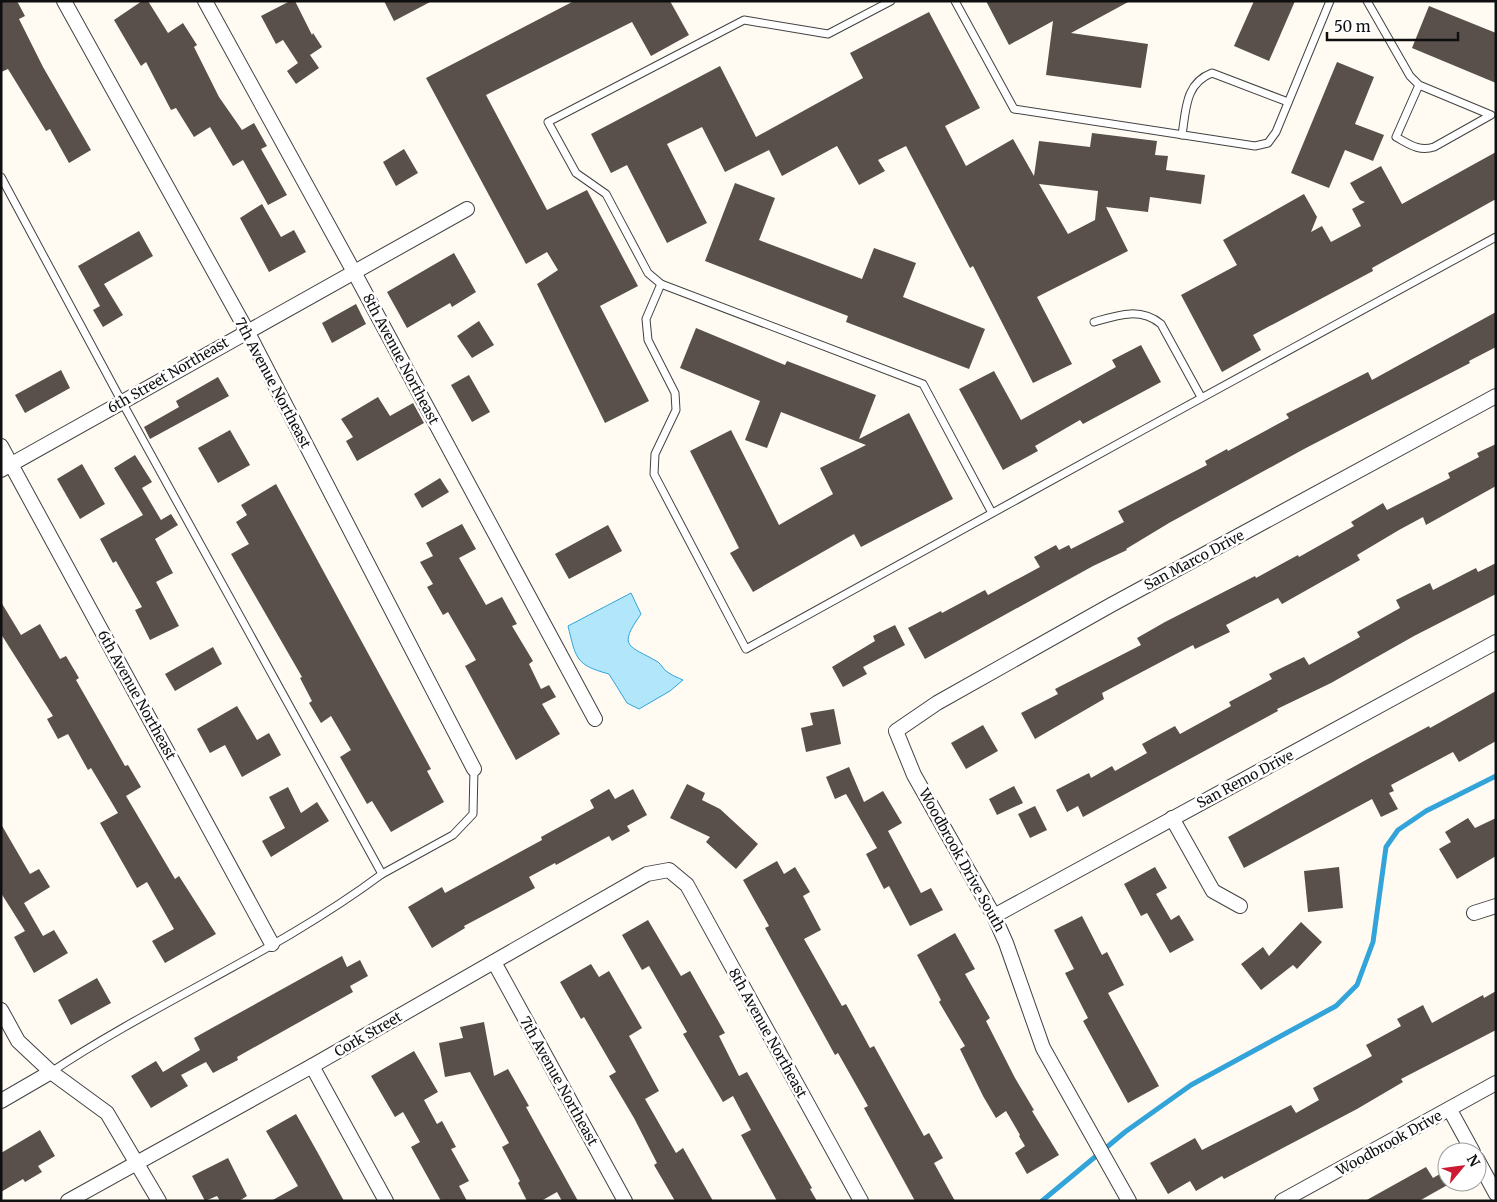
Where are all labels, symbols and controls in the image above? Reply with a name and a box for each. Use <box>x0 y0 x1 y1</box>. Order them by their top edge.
scale bar <box>1327 10 1458 42</box>
text: 50 m <box>1334 17 1371 36</box>
street label: 8th Avenue Northeast <box>359 290 443 428</box>
street label: 7th Avenue Northeast <box>231 315 315 452</box>
street label: 6th Street Northeast <box>104 333 232 417</box>
street label: San Marco Drive <box>1141 526 1247 594</box>
street label: 6th Avenue Northeast <box>94 627 180 764</box>
street label: San Remo Drive <box>1193 746 1297 812</box>
street label: Woodbrook Drive South <box>915 784 1009 935</box>
street label: 8th Avenue Northeast <box>725 965 811 1102</box>
street label: Cork Street <box>331 1007 406 1061</box>
street label: 7th Avenue Northeast <box>516 1013 602 1149</box>
street label: Woodbrook Drive <box>1332 1107 1445 1180</box>
north arrow <box>1437 1142 1487 1192</box>
text: N <box>1463 1151 1484 1170</box>

